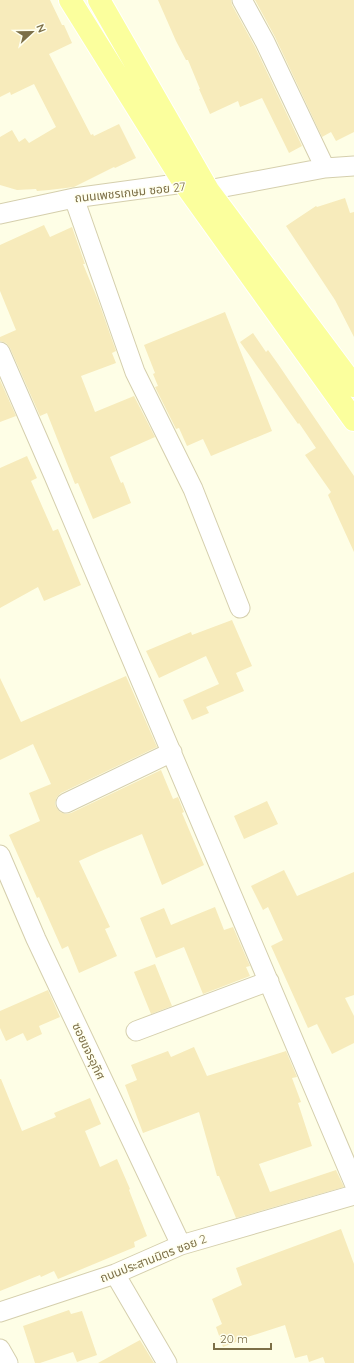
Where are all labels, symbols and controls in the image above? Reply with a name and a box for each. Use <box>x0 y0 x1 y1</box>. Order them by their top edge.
north arrow <box>12 12 52 52</box>
text: N <box>33 22 49 35</box>
street label: ถนนเพชรเกษม ซอย 27 <box>74 179 186 205</box>
street label: ซอยขจรอุทิศ <box>69 1020 109 1082</box>
street label: ถนนประสานมิตร ซอย 2 <box>98 1231 209 1285</box>
scale bar <box>214 1325 271 1351</box>
text: 20 m <box>220 1331 248 1346</box>

